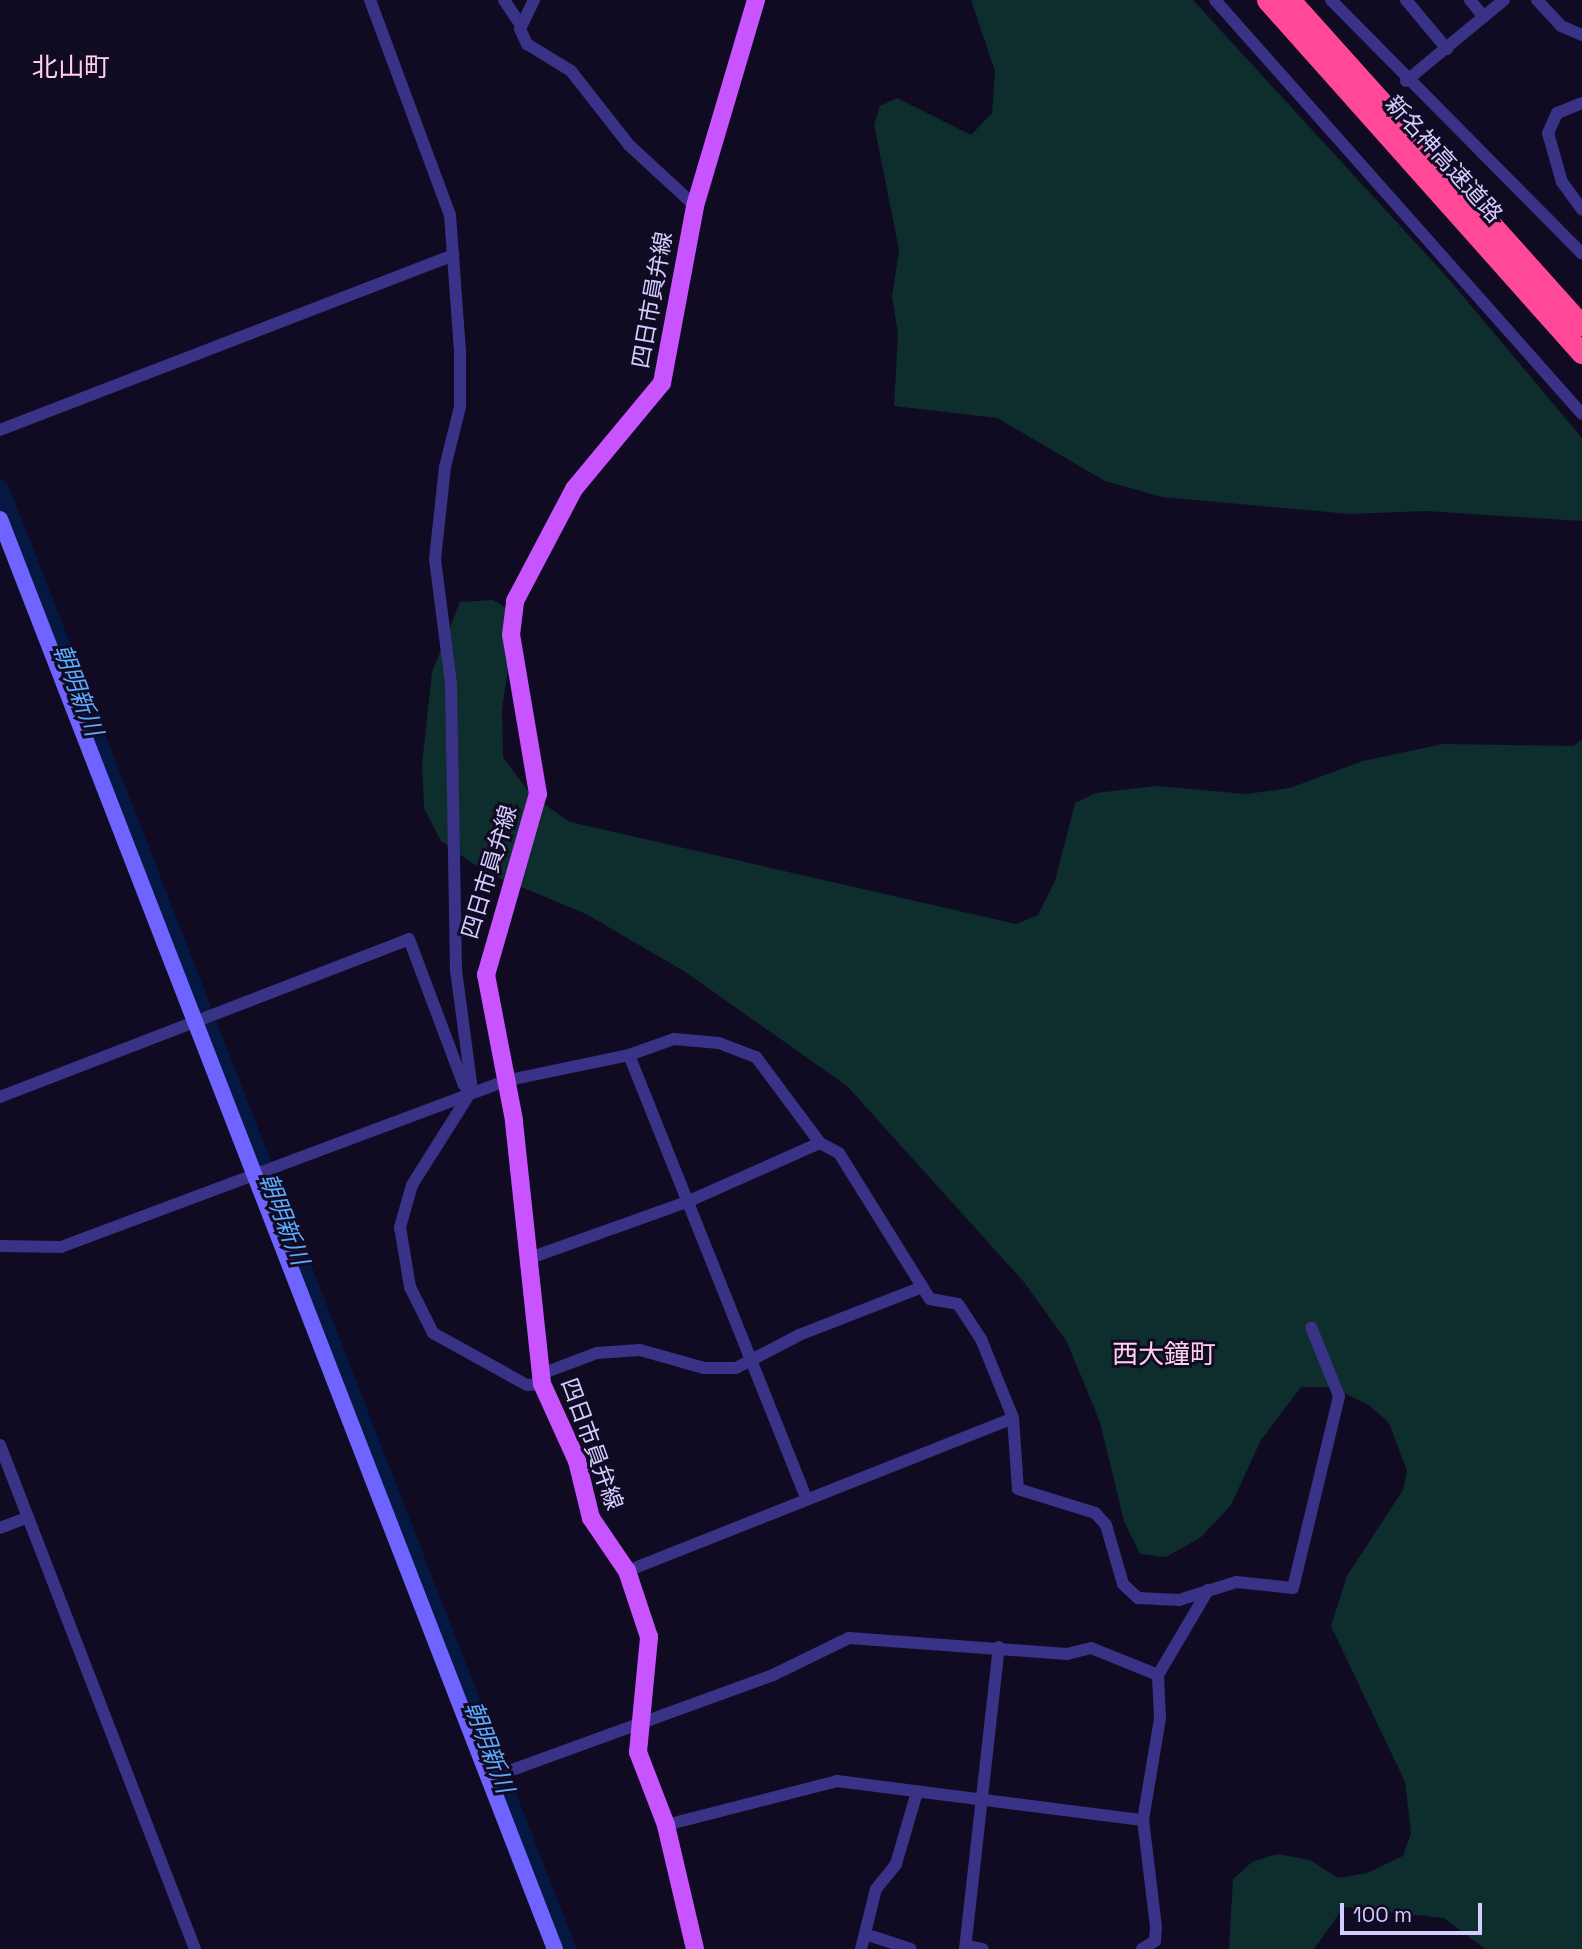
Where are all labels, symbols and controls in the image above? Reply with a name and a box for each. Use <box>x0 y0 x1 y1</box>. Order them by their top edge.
district label: 北山町 <box>32 52 110 84</box>
street label: 新名神高速道路 <box>1380 90 1508 228</box>
street label: 四日市員弁線 <box>626 230 678 370</box>
water label: 朝明新川 <box>47 640 109 740</box>
street label: 四日市員弁線 <box>456 802 522 942</box>
water label: 朝明新川 <box>253 1169 315 1269</box>
district label: 西大鐘町 <box>1112 1339 1216 1371</box>
street label: 四日市員弁線 <box>555 1374 629 1514</box>
water label: 朝明新川 <box>458 1697 520 1797</box>
scale bar <box>1344 1890 1486 1934</box>
text: 100 m <box>1353 1901 1412 1928</box>

